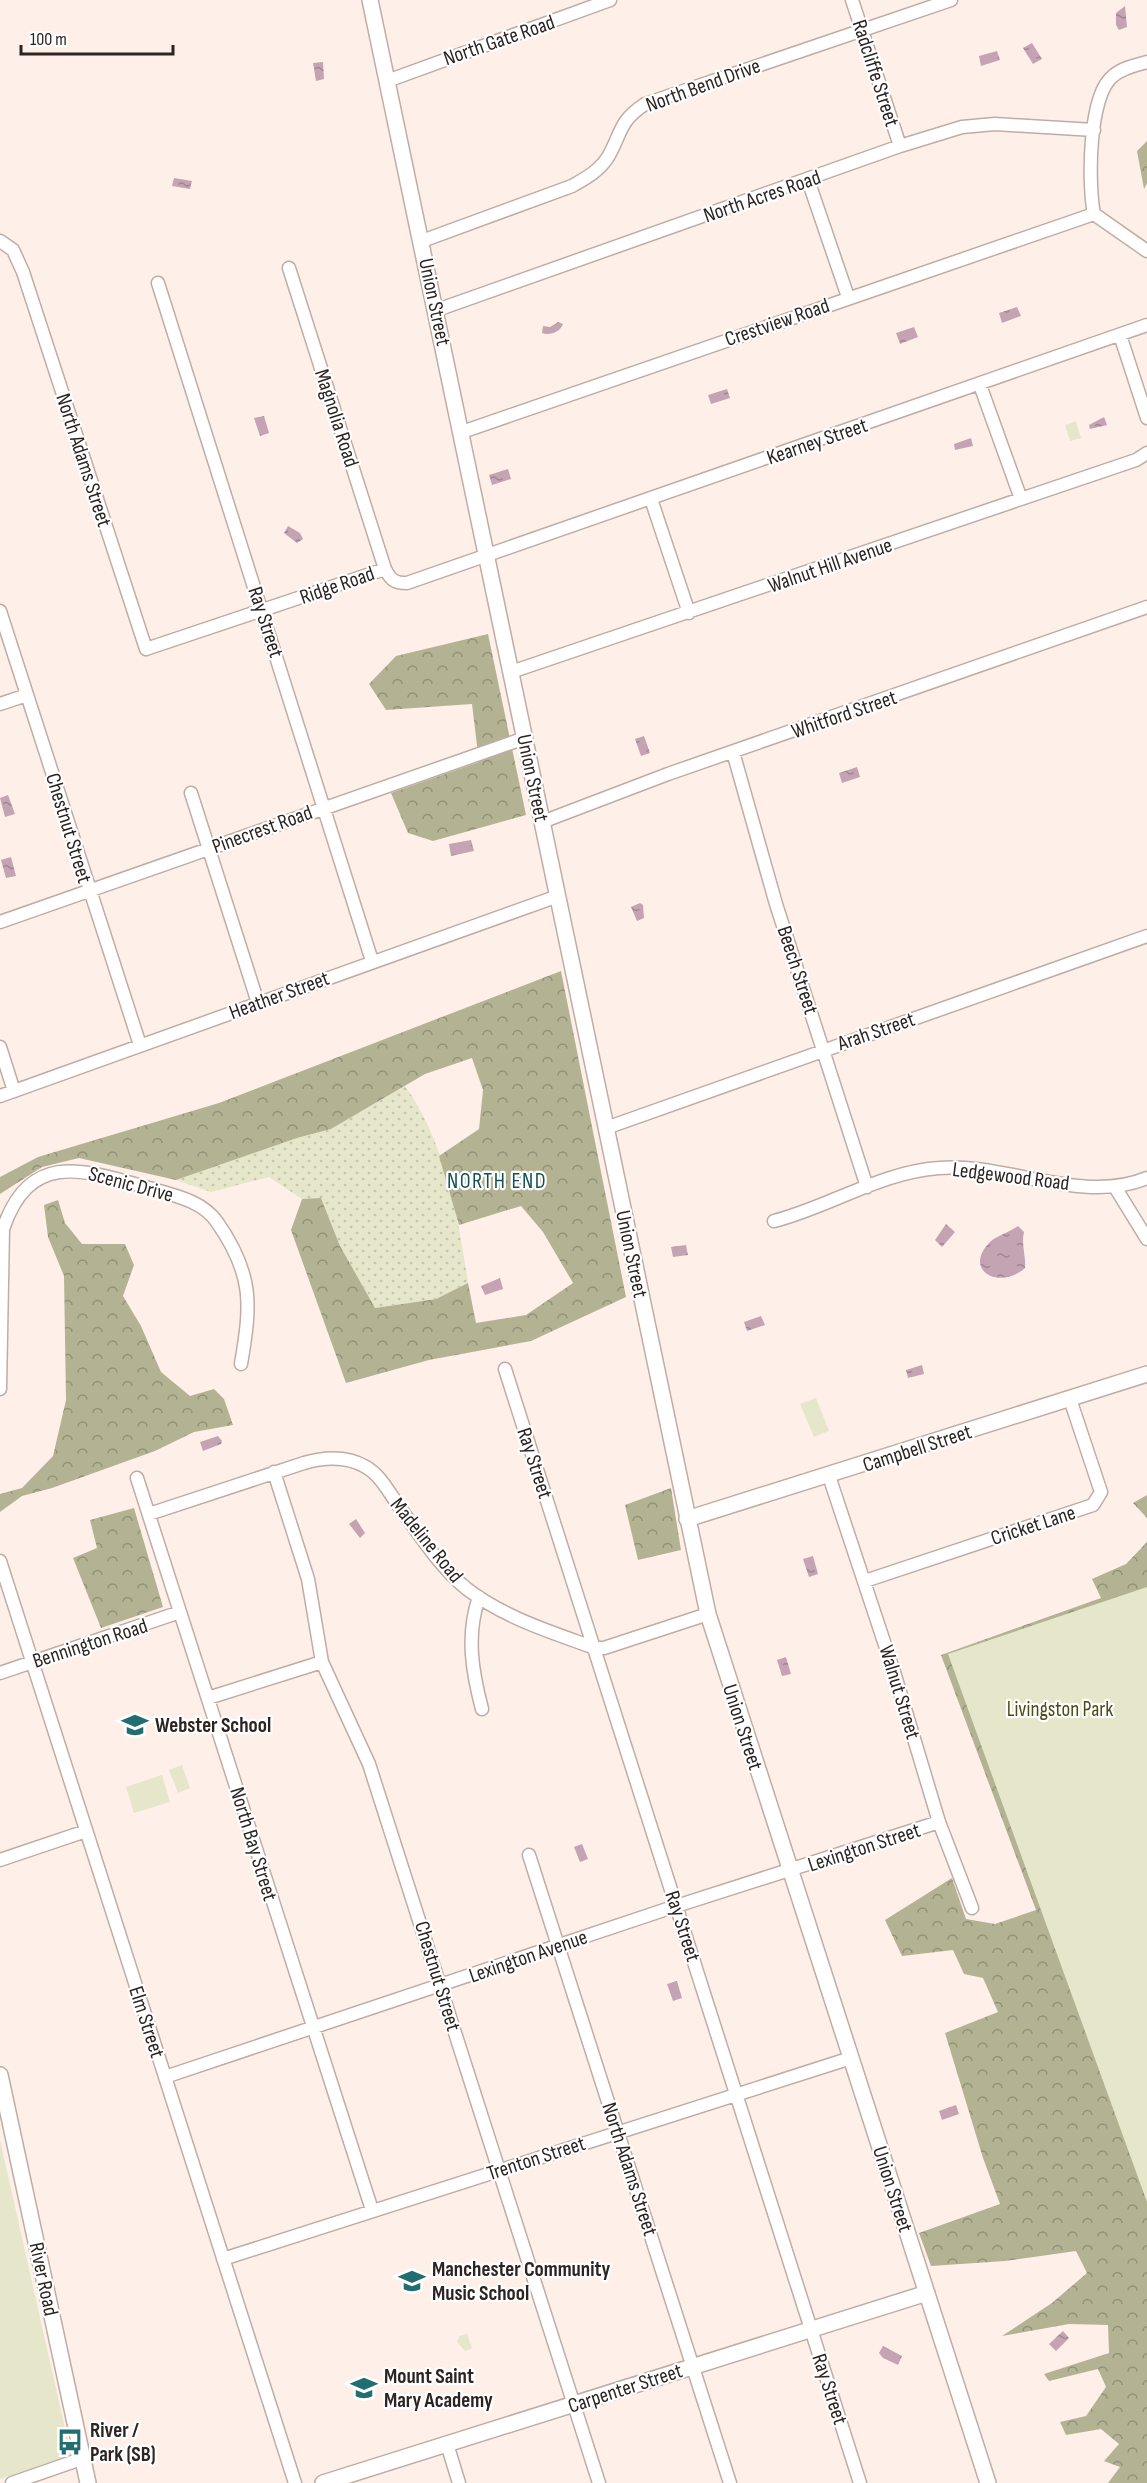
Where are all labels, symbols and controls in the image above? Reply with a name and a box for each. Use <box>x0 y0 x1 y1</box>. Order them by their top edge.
street label: North Gate Road <box>440 10 558 71</box>
street label: Radcliffe Street <box>847 17 905 130</box>
scale bar <box>21 18 172 56</box>
text: 100 m <box>30 29 67 50</box>
street label: North Bend Drive <box>643 53 764 118</box>
street label: North Acres Road <box>700 165 824 228</box>
street label: Union Street <box>413 256 456 348</box>
street label: Crestview Road <box>722 293 833 352</box>
street label: Magnolia Road <box>309 366 364 470</box>
street label: North Adams Street <box>50 390 117 530</box>
street label: Kearney Street <box>764 413 871 470</box>
street label: Walnut Hill Avenue <box>765 533 896 598</box>
street label: Ridge Road <box>296 561 378 610</box>
street label: Ray Street <box>242 584 289 661</box>
street label: Whitford Street <box>788 685 900 744</box>
street label: Union Street <box>511 732 554 824</box>
street label: Chestnut Street <box>40 770 97 886</box>
street label: Pinecrest Road <box>209 800 316 859</box>
street label: Beech Street <box>772 923 824 1017</box>
street label: Heather Street <box>226 966 333 1025</box>
street label: Arah Street <box>833 1007 918 1057</box>
street label: Ledgewood Road <box>951 1157 1071 1196</box>
street label: Scenic Drive <box>86 1161 176 1208</box>
district label: NORTH END <box>447 1168 547 1195</box>
street label: Union Street <box>610 1208 653 1300</box>
street label: Campbell Street <box>860 1419 975 1478</box>
street label: Ray Street <box>511 1425 558 1502</box>
street label: Madeline Road <box>385 1493 468 1588</box>
street label: Cricket Lane <box>988 1500 1079 1551</box>
street label: Bennington Road <box>30 1613 151 1674</box>
street label: Walnut Street <box>873 1642 926 1742</box>
street label: Union Street <box>717 1681 768 1773</box>
park label: Livingston Park <box>1007 1697 1113 1722</box>
school or university icon: Webster School <box>120 1710 150 1740</box>
place label: Webster School <box>155 1713 271 1738</box>
street label: North Bay Street <box>224 1784 283 1904</box>
street label: Lexington Street <box>805 1818 923 1877</box>
street label: Ray Street <box>659 1888 706 1965</box>
street label: Chestnut Street <box>409 1918 466 2034</box>
street label: Lexington Avenue <box>466 1925 591 1988</box>
street label: Elm Street <box>123 1983 170 2061</box>
street label: North Adams Street <box>596 2099 663 2239</box>
street label: Trenton Street <box>484 2131 588 2186</box>
street label: Union Street <box>867 2143 918 2235</box>
street label: River Road <box>24 2240 63 2318</box>
place label: Manchester Community Music School <box>432 2257 610 2306</box>
school or university icon: Manchester Community Music School <box>397 2266 427 2296</box>
street label: Ray Street <box>806 2351 853 2428</box>
street label: Carpenter Street <box>565 2358 685 2419</box>
place label: Mount Saint Mary Academy <box>384 2364 493 2413</box>
school or university icon: Mount Saint Mary Academy <box>349 2373 379 2403</box>
place label: River / Park (SB) <box>90 2418 156 2467</box>
bus stop icon: River / Park (SB) <box>55 2427 85 2457</box>

